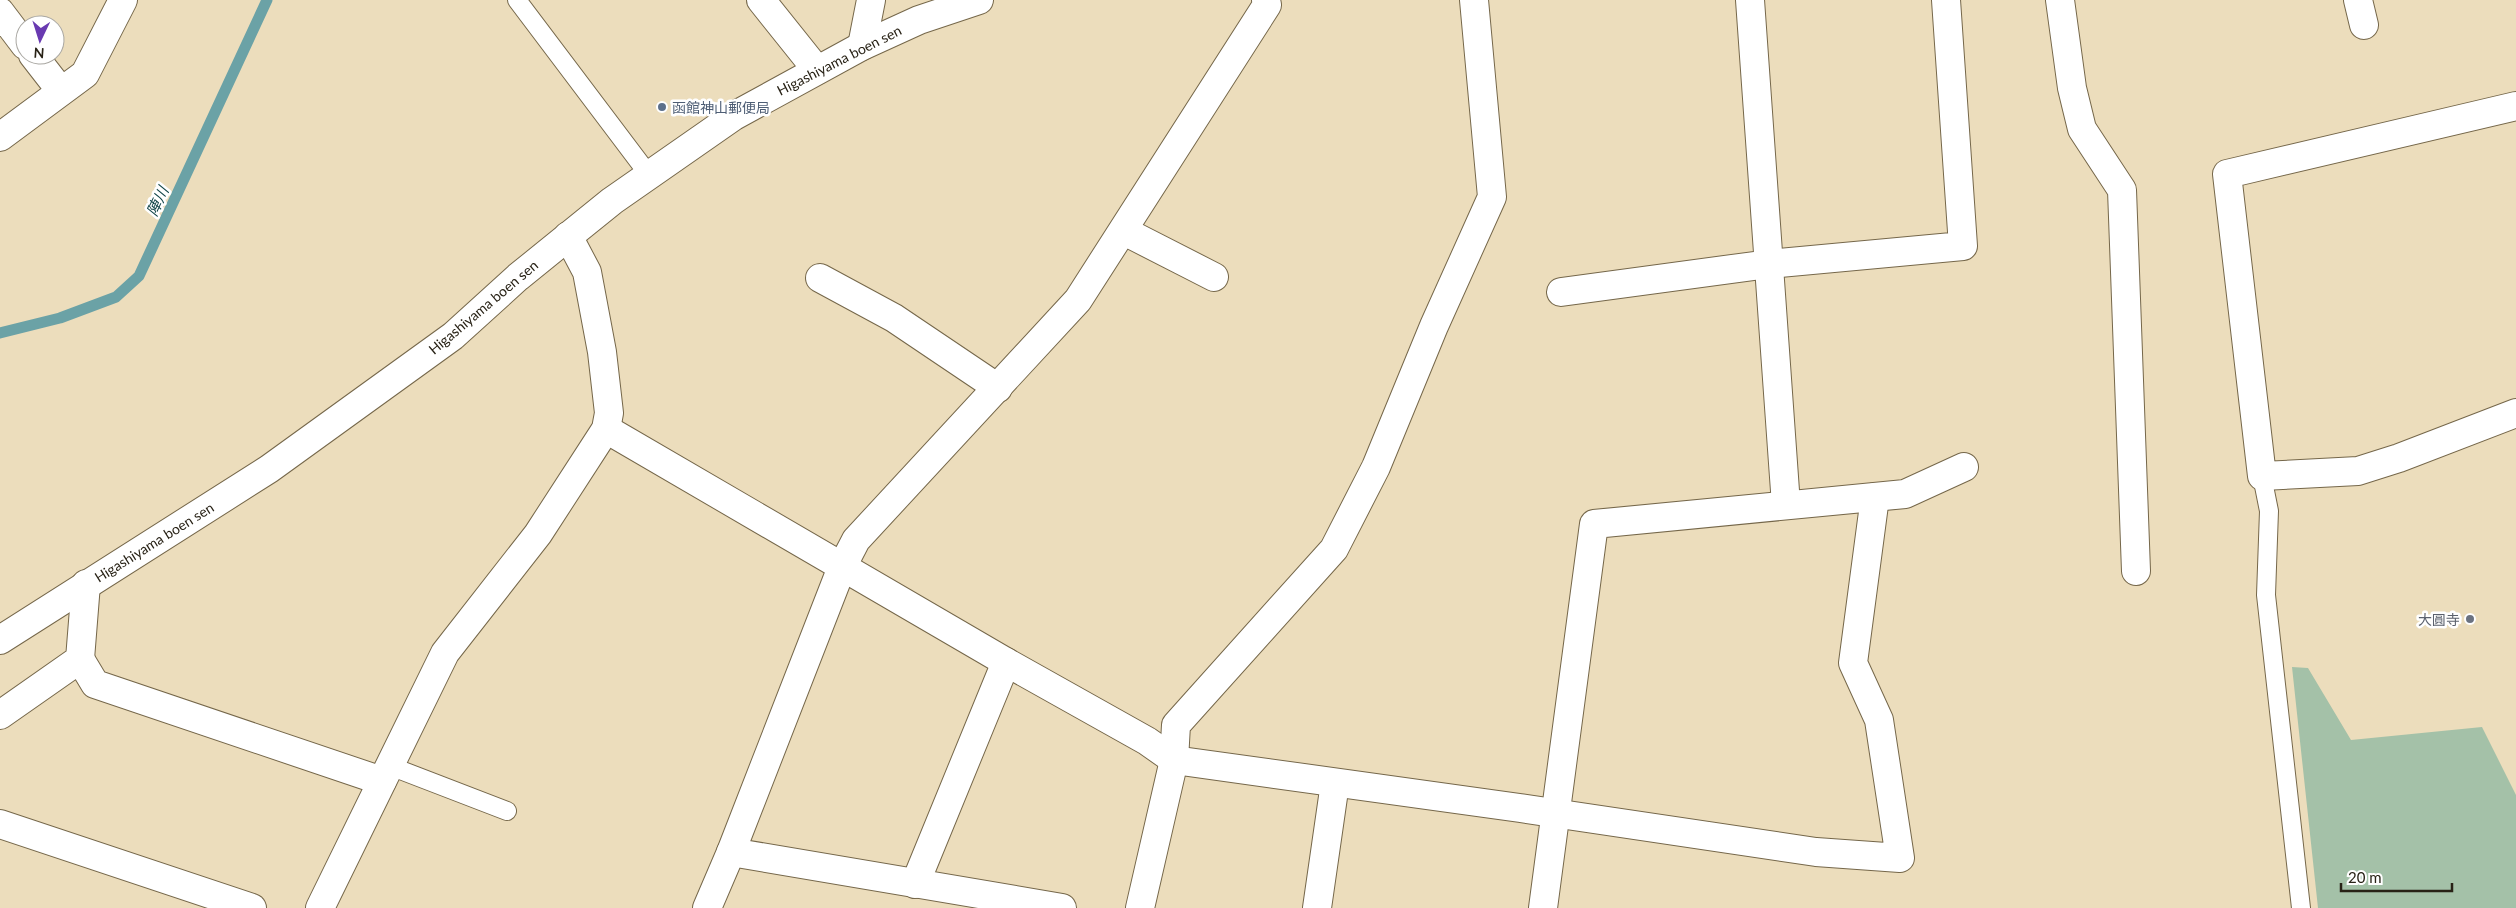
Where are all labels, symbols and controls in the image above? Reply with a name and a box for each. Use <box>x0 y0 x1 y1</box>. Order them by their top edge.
north arrow <box>15 15 65 65</box>
street label: Higashiyama boen sen <box>774 21 904 99</box>
text: N <box>33 45 45 62</box>
place label: 函館神山郵便局 <box>672 99 770 116</box>
marker: 函館神山郵便局 <box>656 101 668 113</box>
water label: 陣川 <box>143 182 172 218</box>
street label: Higashiyama boen sen <box>425 256 541 358</box>
street label: Higashiyama boen sen <box>91 498 217 586</box>
place label: 大圓寺 <box>2418 611 2460 628</box>
marker: 大圓寺 <box>2464 613 2476 625</box>
scale bar <box>2341 860 2452 892</box>
text: 20 m <box>2348 868 2382 886</box>

